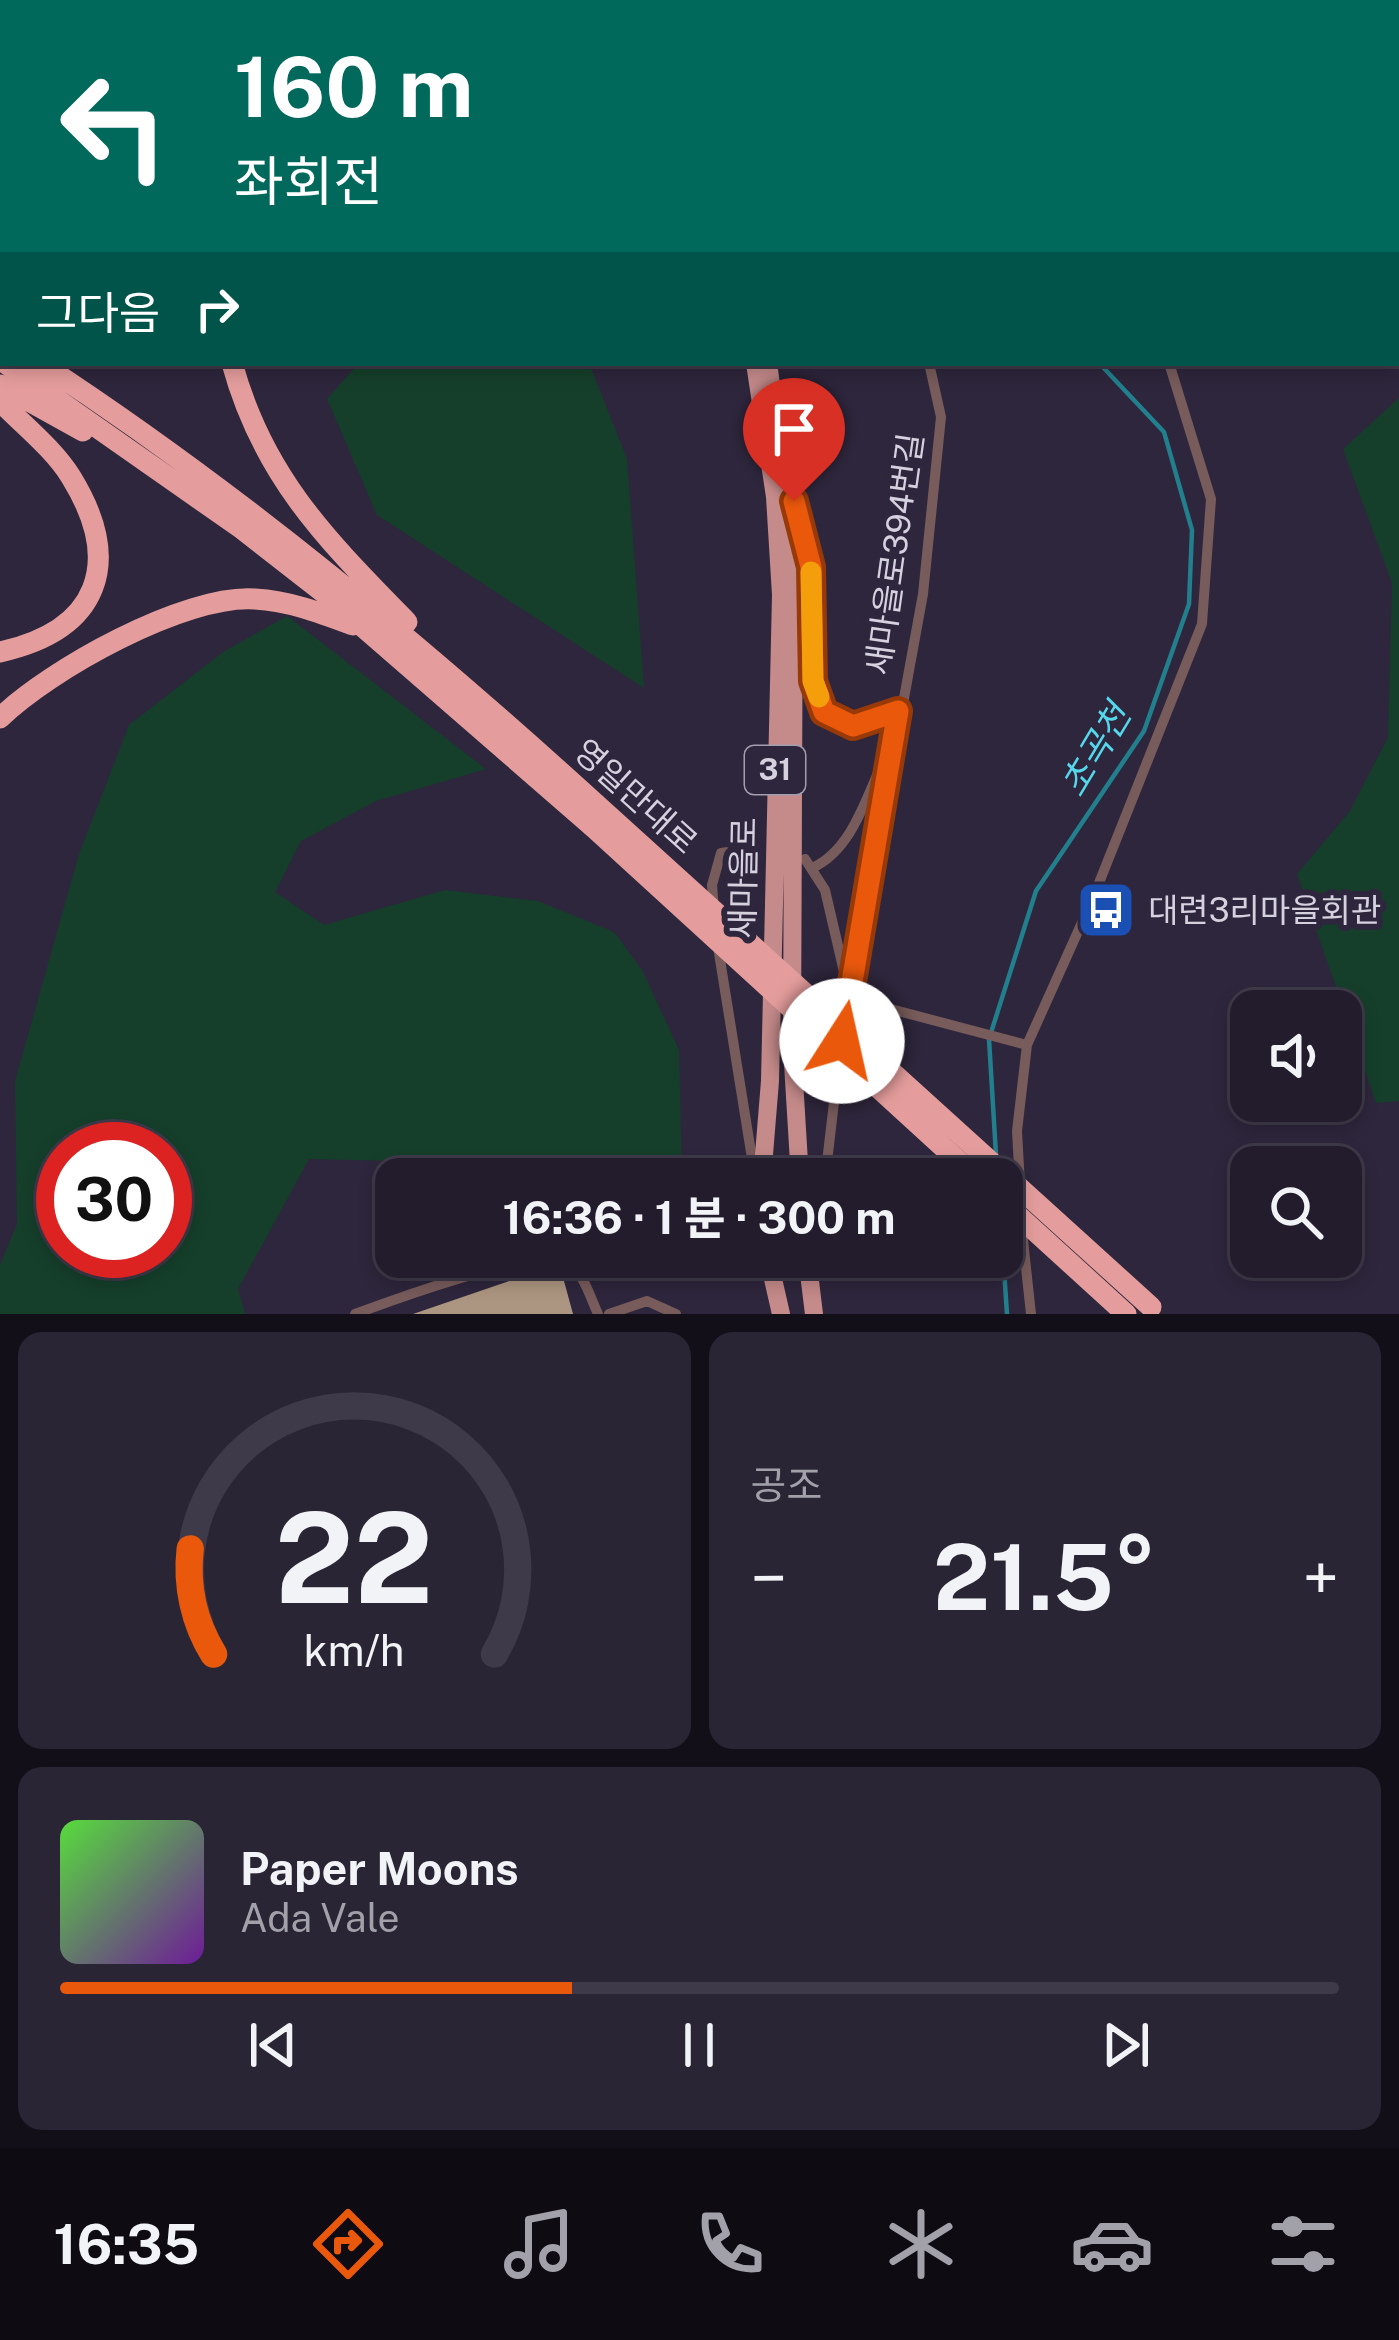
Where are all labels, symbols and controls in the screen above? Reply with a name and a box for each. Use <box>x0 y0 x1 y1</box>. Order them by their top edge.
text: 160 m <box>234 37 473 136</box>
icon: left <box>36 48 192 204</box>
text: 좌회전 <box>234 150 383 213</box>
icon: right <box>184 276 250 342</box>
text: 그다음 <box>36 286 160 339</box>
pin <box>743 378 845 501</box>
icon: arrive <box>761 396 827 462</box>
street label: 새마을로394번길 <box>858 431 930 677</box>
water label: 초곡천 <box>1051 693 1141 803</box>
street label: 영일만대로 <box>567 731 705 861</box>
road number: 31 <box>745 746 805 794</box>
street label: 새마을로 <box>723 817 763 939</box>
bus stop icon: 대련3리마을회관 <box>1075 879 1137 941</box>
place label: 대련3리마을회관 <box>1148 891 1381 929</box>
position arrow <box>779 978 905 1104</box>
map controls <box>1230 990 1362 1278</box>
button: sound <box>1230 990 1362 1122</box>
speed limit sign: 30 <box>36 1122 192 1278</box>
button: search <box>1230 1146 1362 1278</box>
text: 16:36 · 1 분 · 300 m <box>502 1191 896 1244</box>
text: 공조 <box>751 1462 822 1508</box>
text: 22 <box>275 1484 433 1631</box>
text: 21.5° <box>933 1524 1156 1630</box>
text: − <box>751 1539 787 1617</box>
text: + <box>1302 1539 1339 1617</box>
text: km/h <box>304 1624 405 1675</box>
text: Paper Moons <box>240 1842 519 1895</box>
text: Ada Vale <box>240 1895 400 1941</box>
icon: previous <box>240 2012 306 2078</box>
icon: pause <box>666 2012 732 2078</box>
icon: next <box>1093 2012 1159 2078</box>
icon: directions <box>306 2202 390 2286</box>
icon: music <box>497 2202 581 2286</box>
icon: phone <box>688 2202 772 2286</box>
icon: climate <box>879 2202 963 2286</box>
icon: car <box>1070 2202 1154 2286</box>
icon: filters <box>1261 2202 1345 2286</box>
text: 16:35 <box>54 2213 199 2276</box>

